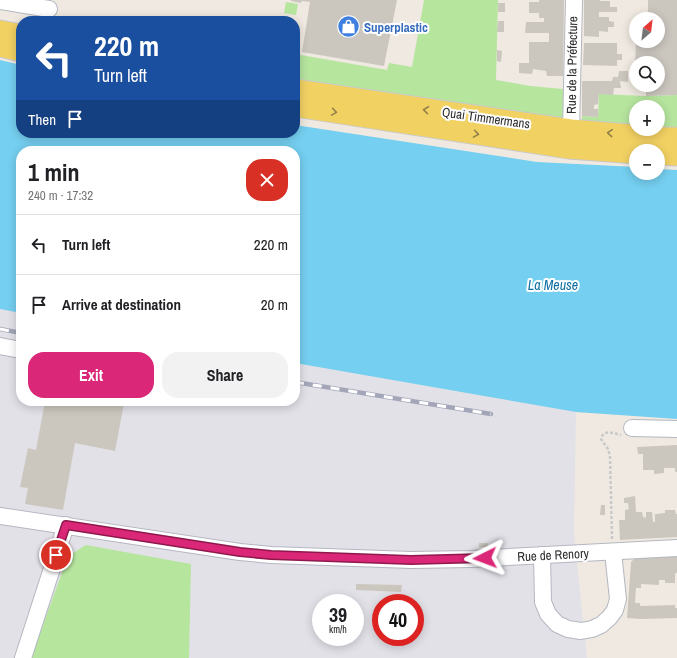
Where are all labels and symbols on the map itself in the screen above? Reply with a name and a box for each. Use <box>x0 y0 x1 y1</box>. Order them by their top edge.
north arrow <box>629 12 665 48</box>
shop icon: Superplastic <box>336 14 362 40</box>
street label: Rue de la Préfecture <box>563 16 581 114</box>
place label: Superplastic <box>364 19 428 36</box>
street label: Quai Timmermans <box>441 103 531 133</box>
one-way arrow <box>423 106 429 115</box>
one-way arrow <box>330 107 337 116</box>
one-way arrow <box>473 129 479 138</box>
one-way arrow <box>607 129 613 138</box>
water label: La Meuse <box>528 276 578 294</box>
position arrow <box>464 537 506 579</box>
pin <box>39 538 73 572</box>
street label: Rue de Renory <box>517 545 590 565</box>
speed limit sign: 40 <box>372 594 424 646</box>

